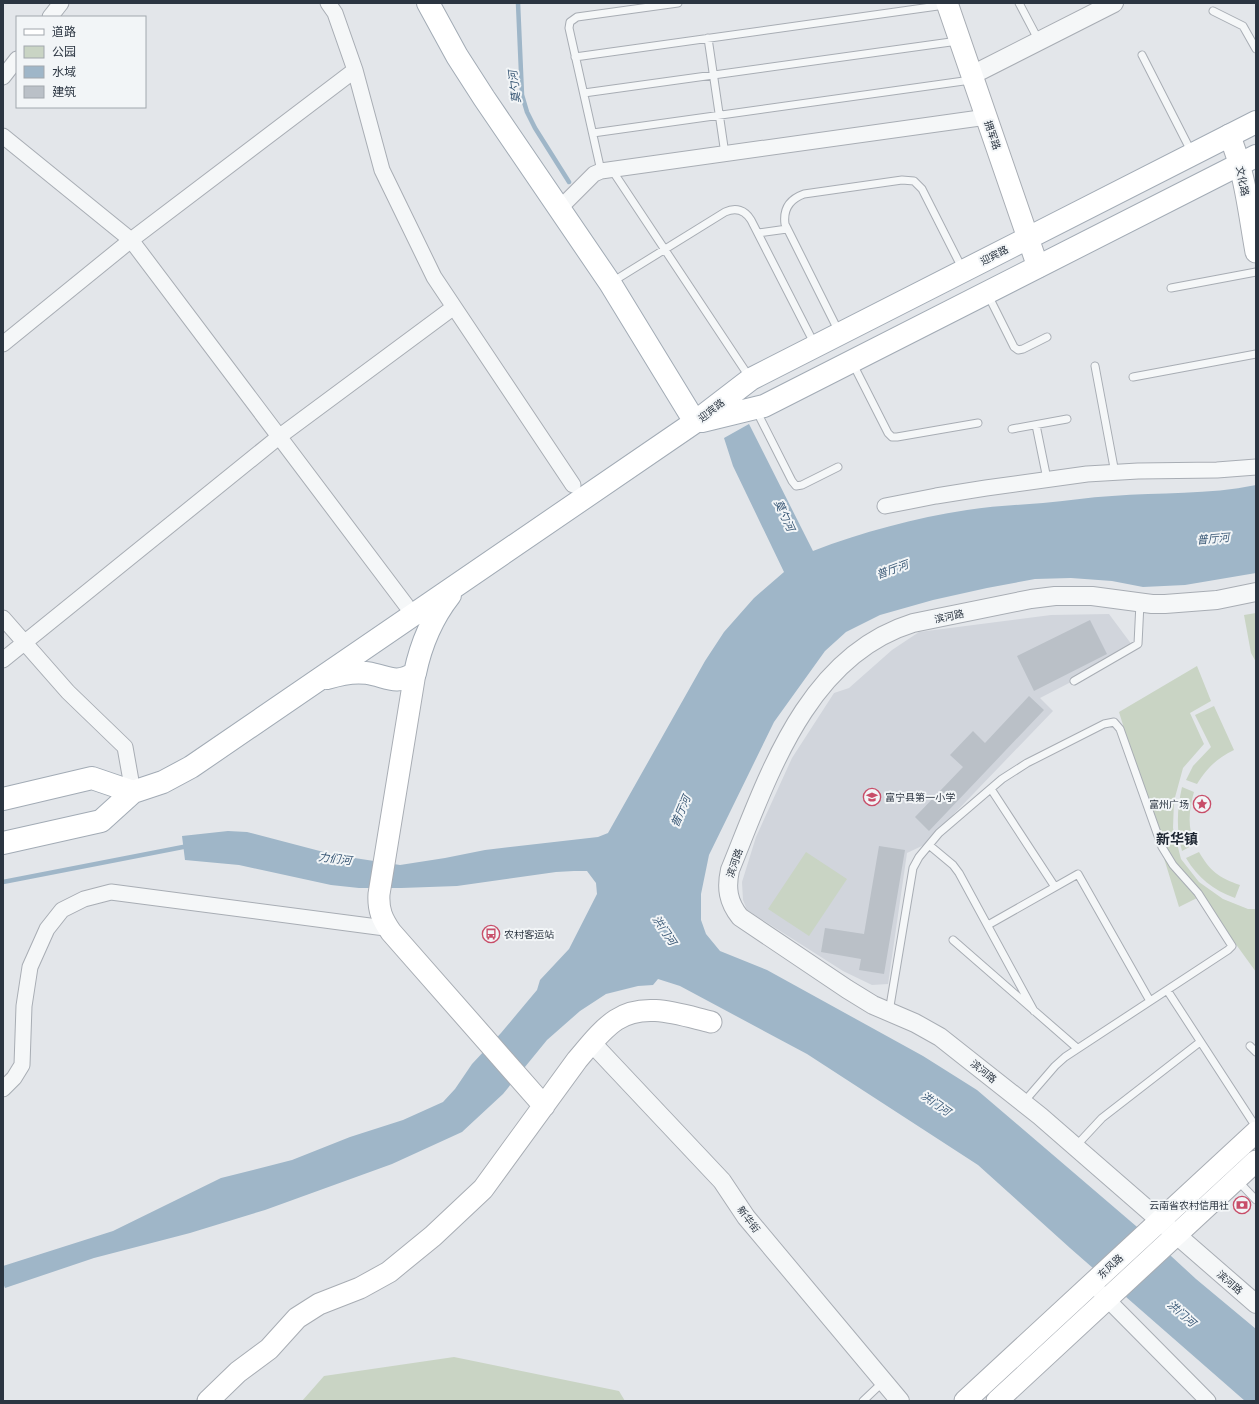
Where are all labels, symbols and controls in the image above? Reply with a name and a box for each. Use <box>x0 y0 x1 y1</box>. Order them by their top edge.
legend <box>16 16 146 108</box>
text: 道路 <box>52 24 76 38</box>
text: 公园 <box>52 44 76 58</box>
text: 水域 <box>52 64 76 78</box>
water label: 莫勺河 <box>505 68 522 104</box>
text: 建筑 <box>52 84 76 98</box>
street label: 拥军路 <box>982 119 1004 151</box>
street label: 文化路 <box>1234 165 1252 197</box>
street label: 迎宾路 <box>978 243 1010 267</box>
street label: 迎宾路 <box>695 396 727 424</box>
water label: 莫勺河 <box>772 497 799 535</box>
water label: 普厅河 <box>1196 530 1232 546</box>
water label: 普厅河 <box>874 557 912 581</box>
street label: 滨河路 <box>933 607 965 625</box>
school or university icon: 富宁县第一小学 <box>862 787 882 807</box>
water label: 普厅河 <box>668 791 693 829</box>
place label: 富宁县第一小学 <box>885 791 955 803</box>
place icon: 富州广场 <box>1192 794 1212 814</box>
place label: 富州广场 <box>1149 798 1189 810</box>
district label: 新华镇 <box>1156 830 1198 847</box>
street label: 滨河路 <box>723 847 745 879</box>
water label: 力们河 <box>318 850 354 867</box>
water label: 洪门河 <box>650 913 681 949</box>
bus stop icon: 农村客运站 <box>481 924 501 944</box>
place label: 农村客运站 <box>504 928 554 940</box>
street label: 滨河路 <box>969 1057 999 1085</box>
water label: 洪门河 <box>919 1088 955 1119</box>
bank icon: 云南省农村信用社 <box>1232 1195 1252 1215</box>
place label: 云南省农村信用社 <box>1149 1199 1229 1211</box>
street label: 新华街 <box>735 1203 763 1235</box>
street label: 东风路 <box>1095 1251 1125 1281</box>
street label: 滨河路 <box>1215 1268 1245 1296</box>
water label: 洪门河 <box>1165 1297 1200 1330</box>

